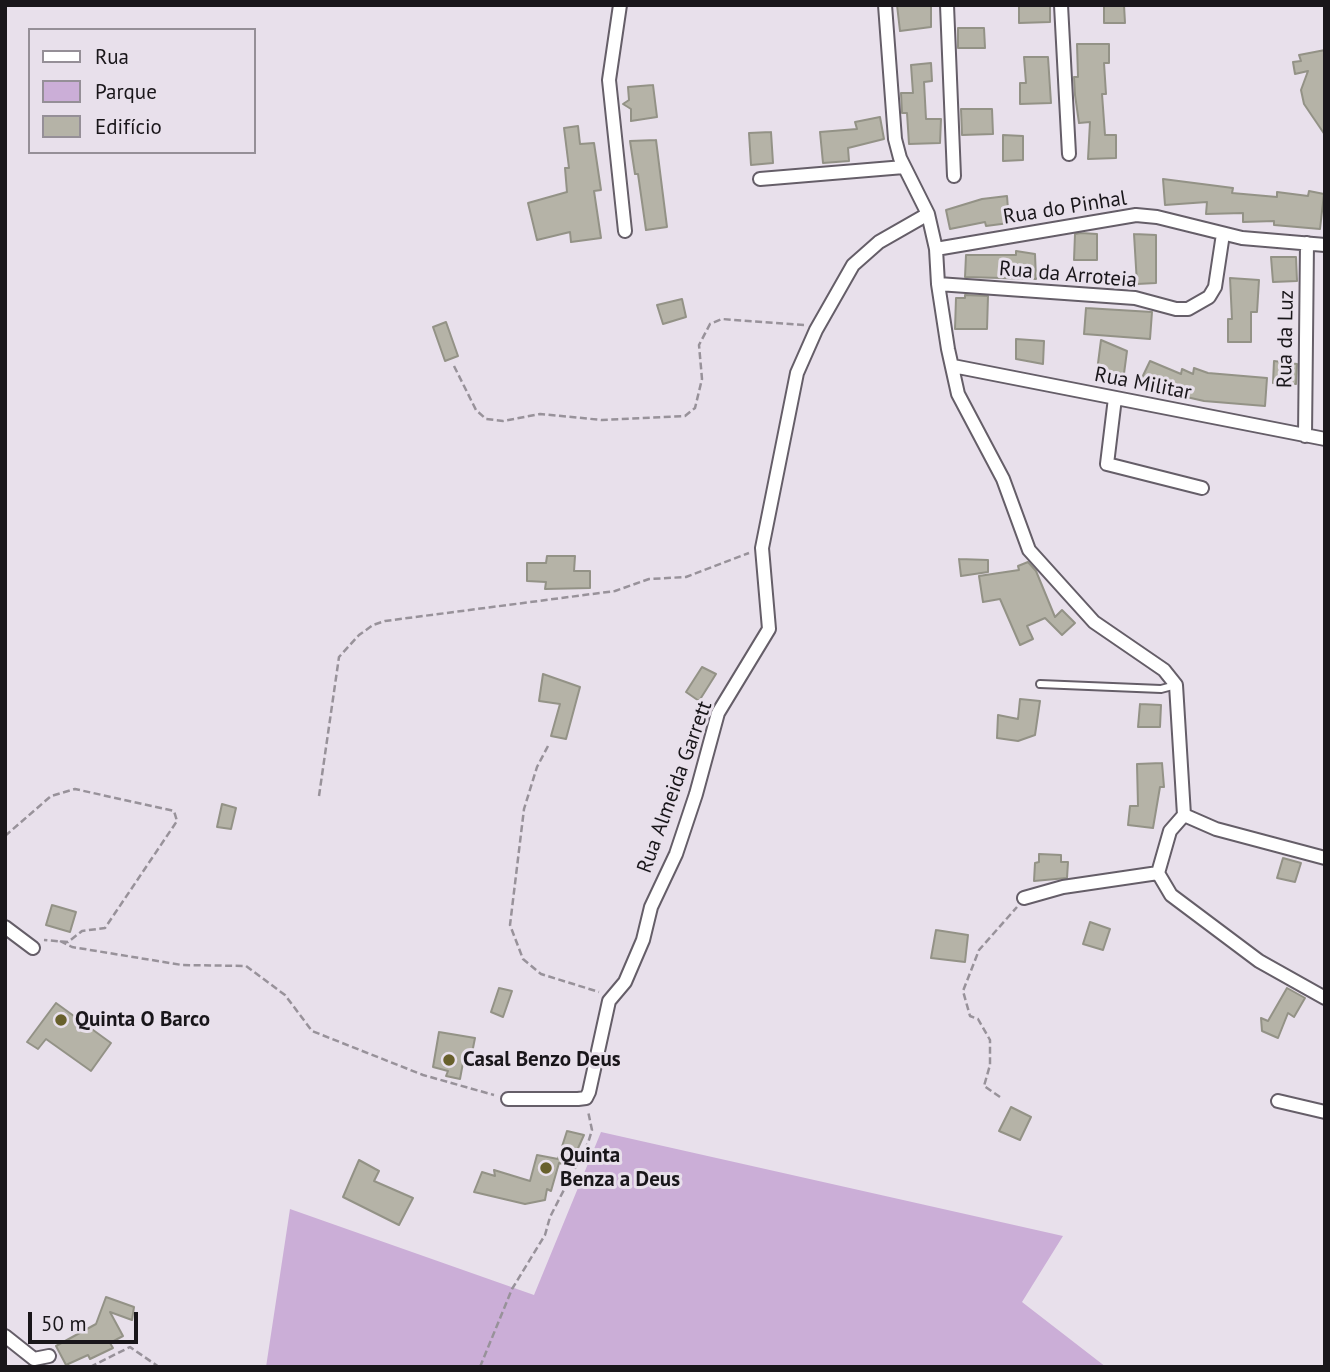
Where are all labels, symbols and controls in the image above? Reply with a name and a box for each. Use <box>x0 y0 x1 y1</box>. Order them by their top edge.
legend <box>28 28 256 154</box>
text: Rua <box>95 43 129 70</box>
text: Parque <box>95 78 157 105</box>
text: Edifício <box>95 113 162 140</box>
street label: Rua do Pinhal <box>1001 186 1129 230</box>
street label: Rua da Arroteia <box>998 256 1138 294</box>
street label: Rua da Luz <box>1273 290 1299 388</box>
street label: Rua Militar <box>1092 362 1194 406</box>
street label: Rua Almeida Garrett <box>632 698 718 876</box>
place label: Quinta O Barco <box>75 1007 210 1033</box>
marker: Quinta O Barco <box>53 1012 69 1028</box>
place label: Casal Benzo Deus <box>463 1047 621 1073</box>
marker: Casal Benzo Deus <box>441 1052 457 1068</box>
place label: Quinta Benza a Deus <box>560 1143 680 1193</box>
marker: Quinta Benza a Deus <box>538 1160 554 1176</box>
scale bar <box>32 1298 142 1342</box>
text: 50 m <box>41 1310 87 1337</box>

